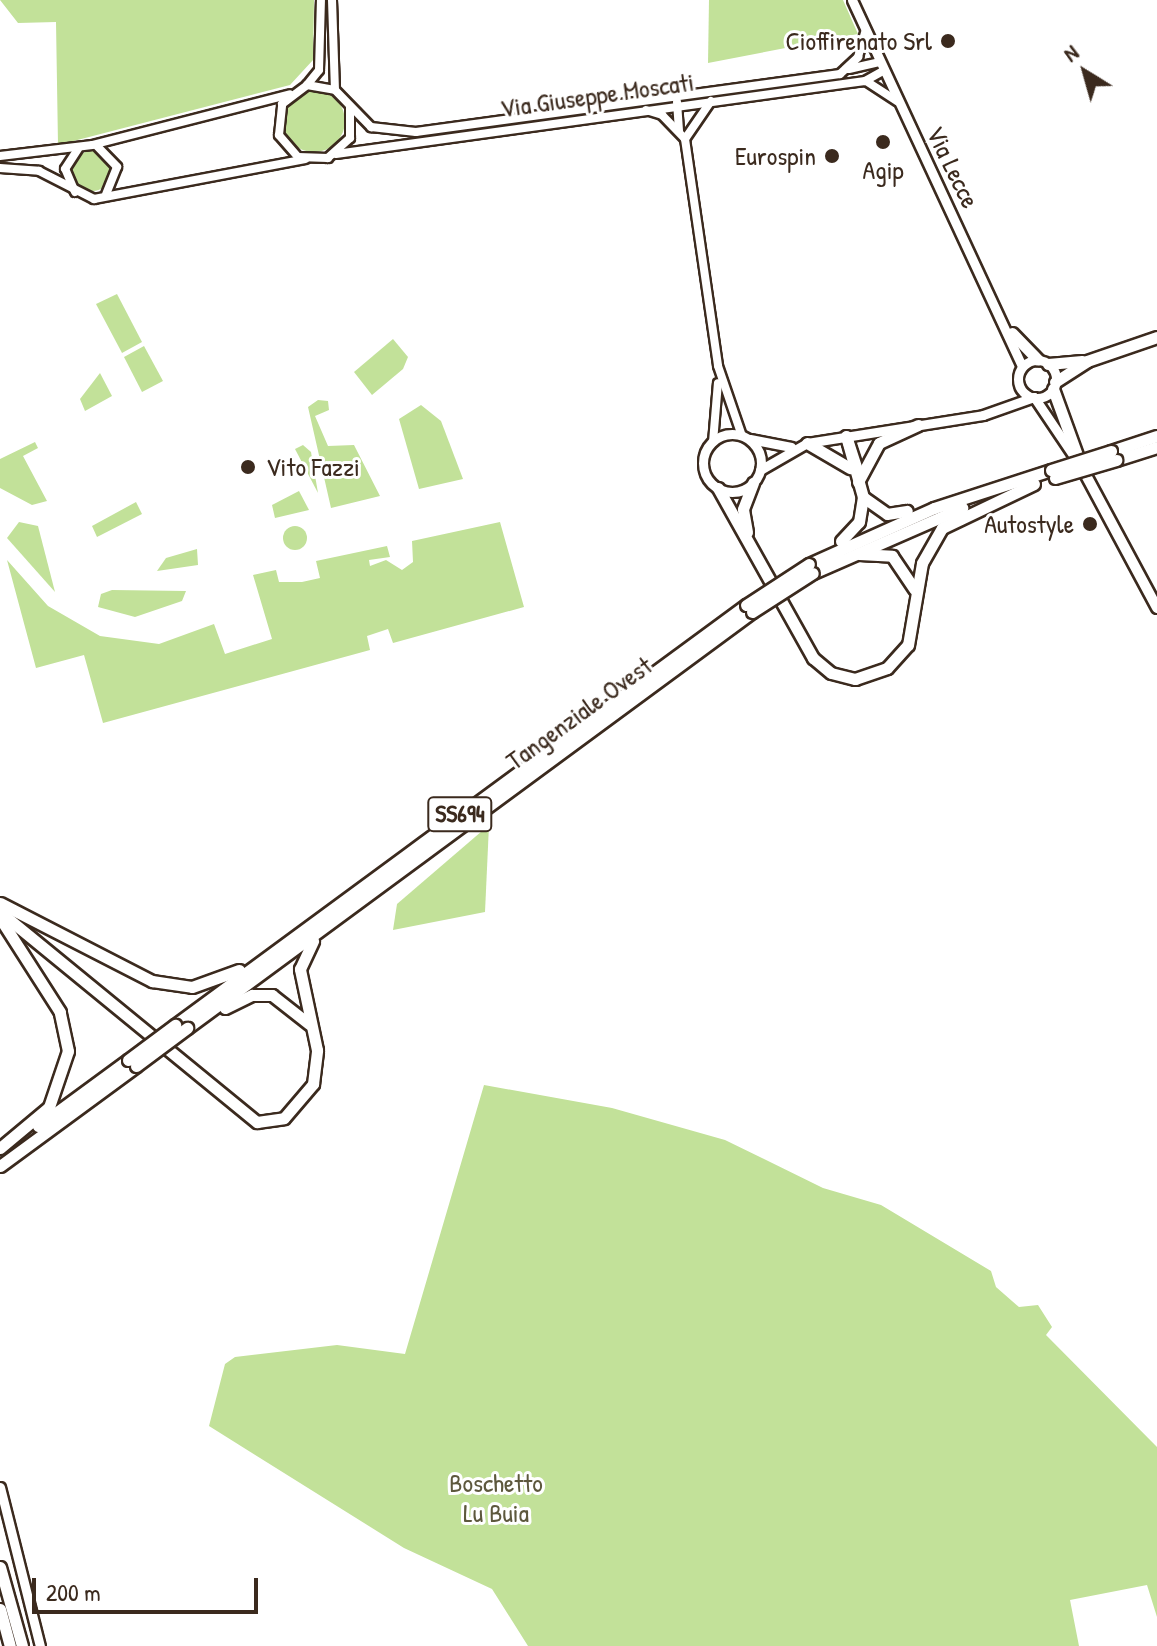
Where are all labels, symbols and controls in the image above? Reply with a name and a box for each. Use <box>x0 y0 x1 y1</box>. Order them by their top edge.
place label: Cioffirenato Srl <box>785 25 932 57</box>
marker: Cioffirenato Srl <box>939 32 957 50</box>
north arrow <box>1045 32 1125 112</box>
text: N <box>1057 37 1084 68</box>
street label: Via Giuseppe Moscati <box>498 66 696 124</box>
street label: Via Lecce <box>920 121 986 213</box>
marker: Agip <box>874 133 892 151</box>
place label: Eurospin <box>735 140 816 172</box>
marker: Eurospin <box>823 147 841 165</box>
place label: Agip <box>862 154 904 186</box>
place label: Vito Fazzi <box>266 451 360 483</box>
marker: Vito Fazzi <box>237 456 259 478</box>
place label: Autostyle <box>984 508 1074 540</box>
marker: Autostyle <box>1081 515 1099 533</box>
street label: Tangenziale Ovest <box>500 650 658 776</box>
road number: SS694 <box>426 794 494 834</box>
park label: Boschetto Lu Buia <box>449 1467 543 1528</box>
scale bar <box>36 1562 262 1612</box>
text: 200 m <box>46 1576 101 1608</box>

